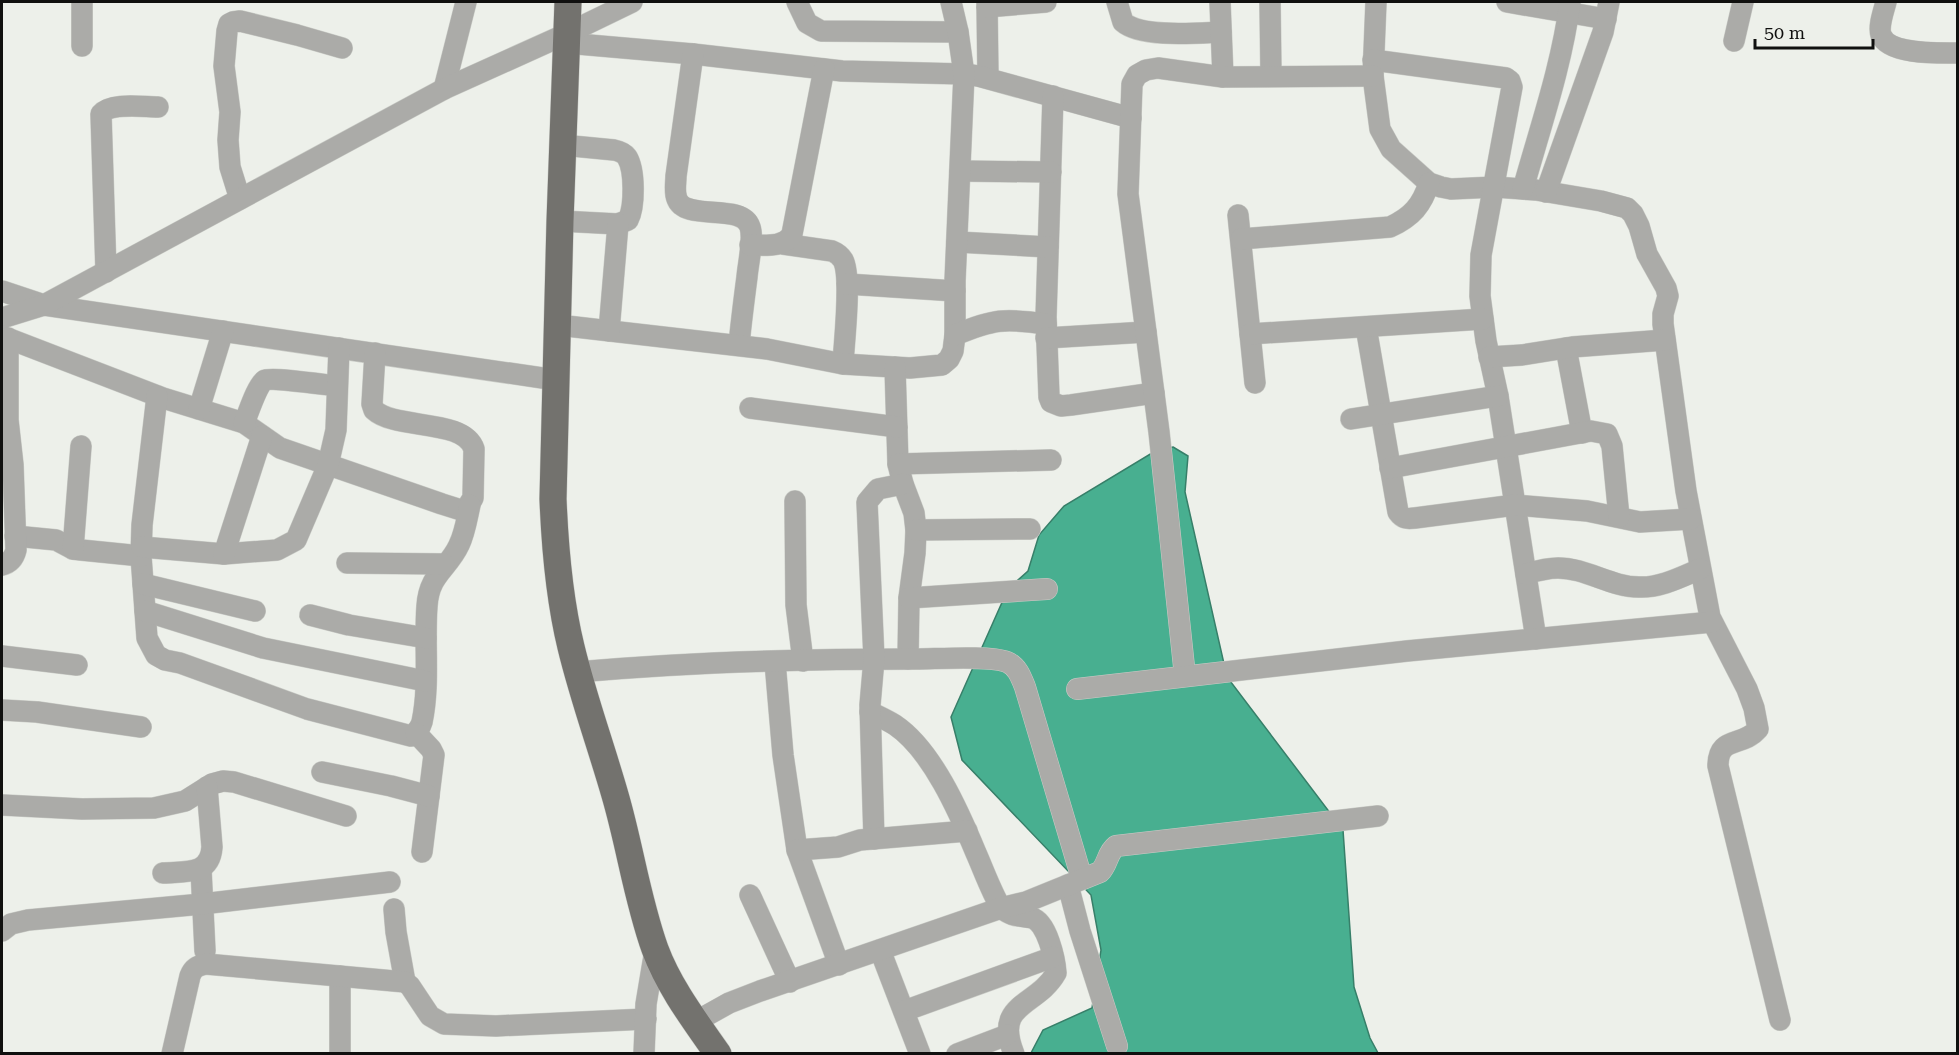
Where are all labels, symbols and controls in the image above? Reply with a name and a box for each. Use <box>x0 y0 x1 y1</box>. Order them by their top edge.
scale bar <box>1755 12 1874 50</box>
text: 50 m <box>1764 22 1805 43</box>

